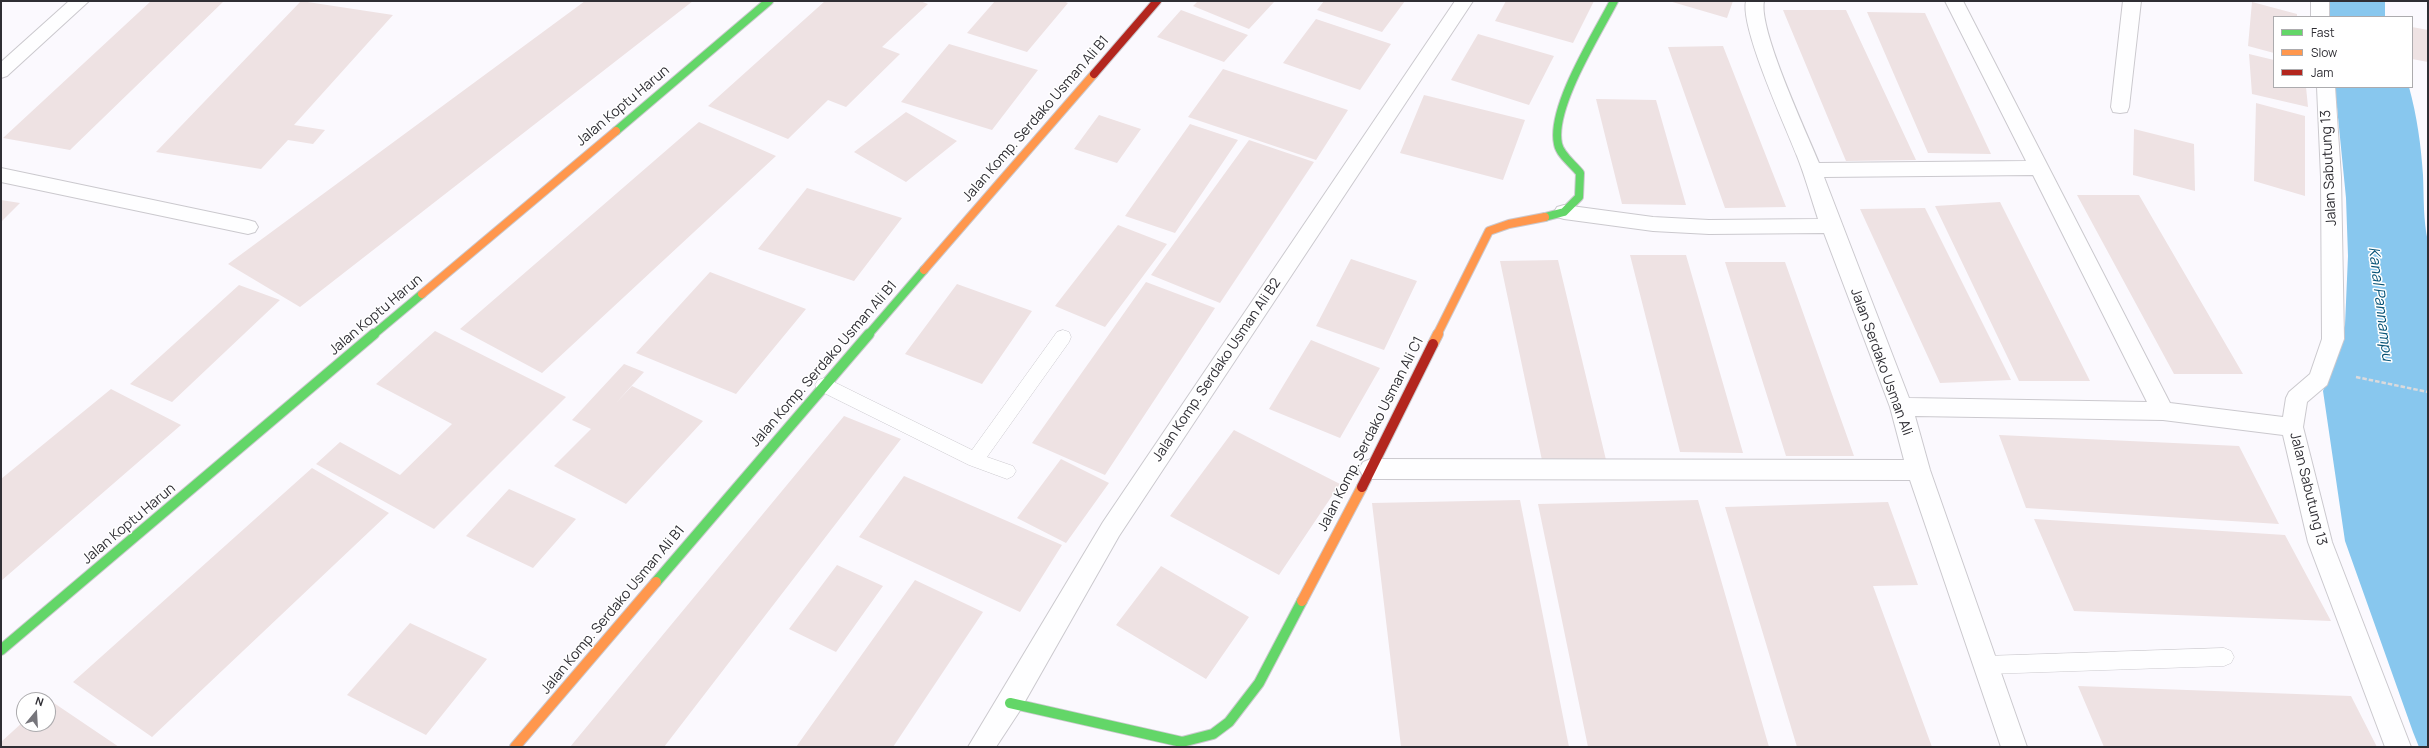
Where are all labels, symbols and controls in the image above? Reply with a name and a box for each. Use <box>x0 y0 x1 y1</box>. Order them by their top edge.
legend <box>2273 16 2413 88</box>
text: Fast <box>2311 24 2335 41</box>
street label: Jalan Komp. Serdako Usman Ali B1 <box>959 33 1113 205</box>
text: Slow <box>2311 44 2337 61</box>
street label: Jalan Koptu Harun <box>573 62 673 150</box>
text: Jam <box>2311 64 2333 81</box>
street label: Jalan Sabutung 13 <box>2318 110 2340 226</box>
water label: Kanal Pannampu <box>2364 246 2396 362</box>
street label: Jalan Koptu Harun <box>326 271 426 359</box>
street label: Jalan Komp. Serdako Usman Ali B2 <box>1149 275 1285 465</box>
street label: Jalan Komp. Serdako Usman Ali B1 <box>747 278 901 450</box>
street label: Jalan Serdako Usman Ali <box>1847 286 1915 438</box>
street label: Jalan Komp. Serdako Usman Ali C1 <box>1314 334 1428 534</box>
street label: Jalan Sabutung 13 <box>2286 431 2330 547</box>
street label: Jalan Koptu Harun <box>79 480 179 568</box>
street label: Jalan Komp. Serdako Usman Ali B1 <box>538 522 688 698</box>
north arrow <box>16 692 56 732</box>
text: N <box>33 693 46 709</box>

